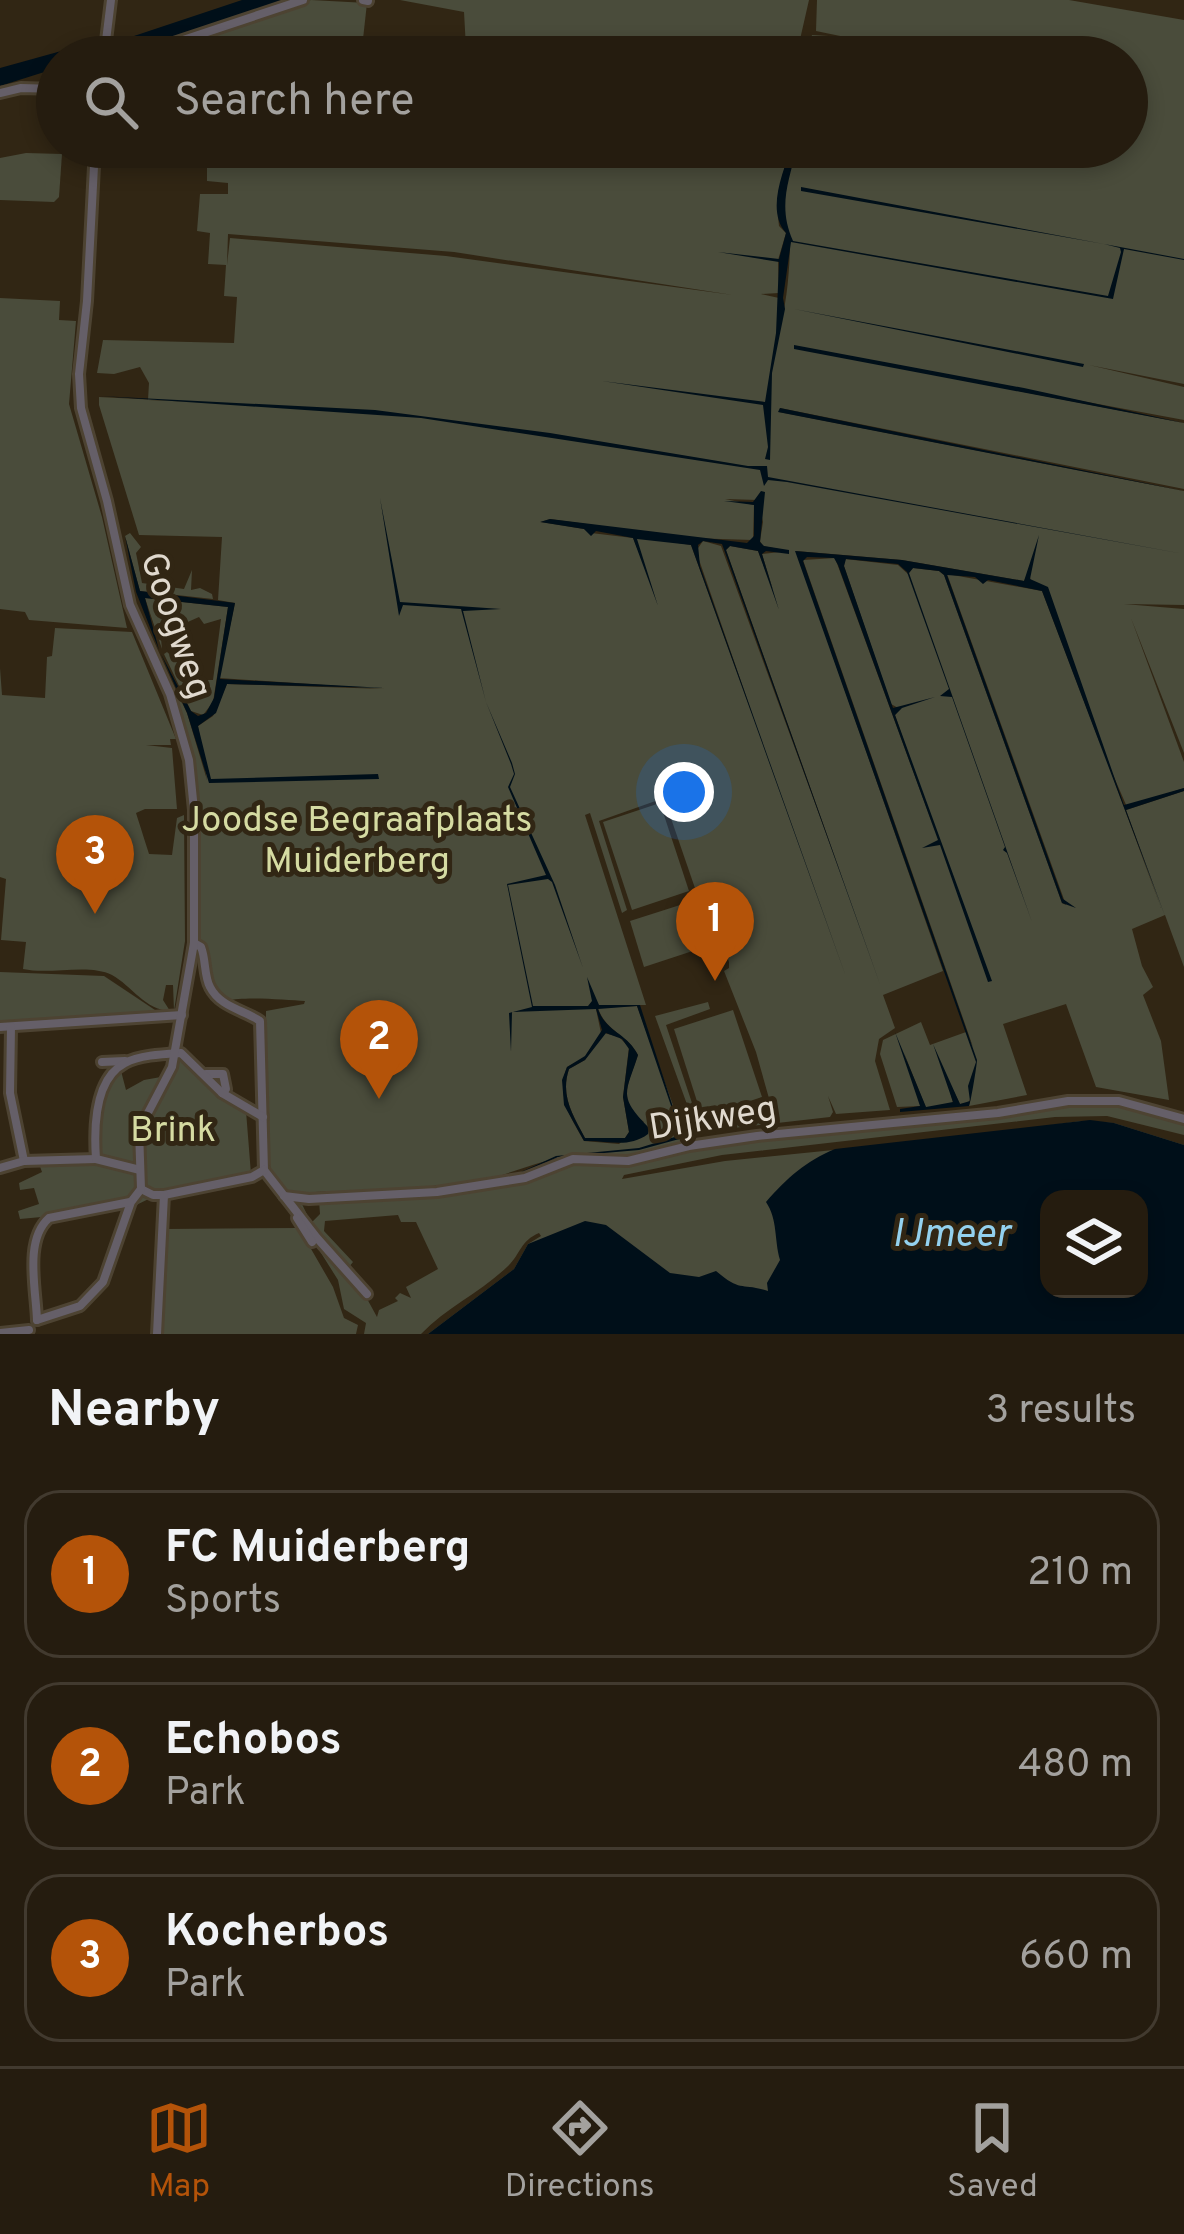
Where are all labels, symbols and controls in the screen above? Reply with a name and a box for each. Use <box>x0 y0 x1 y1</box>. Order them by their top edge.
search box <box>36 36 1148 168</box>
icon: search <box>78 69 144 135</box>
text: Search here <box>174 74 414 131</box>
street label: Googweg <box>128 547 220 705</box>
your location <box>654 762 714 822</box>
park label: Joodse Begraafplaats Muiderberg <box>182 799 532 886</box>
pin: 3 <box>56 815 134 914</box>
pin: 1 <box>676 882 754 981</box>
pin: 2 <box>340 1000 418 1099</box>
street label: Dijkweg <box>646 1087 780 1153</box>
park label: Brink <box>130 1109 216 1155</box>
map controls <box>1040 1190 1148 1298</box>
button: layers <box>1040 1190 1148 1298</box>
water label: IJmeer <box>892 1212 1013 1261</box>
text: Nearby <box>48 1380 220 1445</box>
text: 3 results <box>986 1388 1136 1437</box>
text: FC Muiderberg <box>165 1521 470 1578</box>
text: 1 <box>82 1550 98 1599</box>
text: 210 m <box>1027 1550 1133 1599</box>
text: Sports <box>165 1578 281 1627</box>
text: Echobos <box>165 1713 342 1770</box>
text: 2 <box>78 1742 102 1791</box>
text: 480 m <box>1018 1742 1133 1791</box>
text: Park <box>165 1770 246 1819</box>
text: Kocherbos <box>165 1905 389 1962</box>
text: 3 <box>78 1934 102 1983</box>
text: 660 m <box>1019 1934 1133 1983</box>
text: Park <box>165 1962 246 2011</box>
tab: Map <box>146 2095 212 2209</box>
tab: Directions <box>505 2095 655 2209</box>
tab: Saved <box>947 2095 1038 2209</box>

